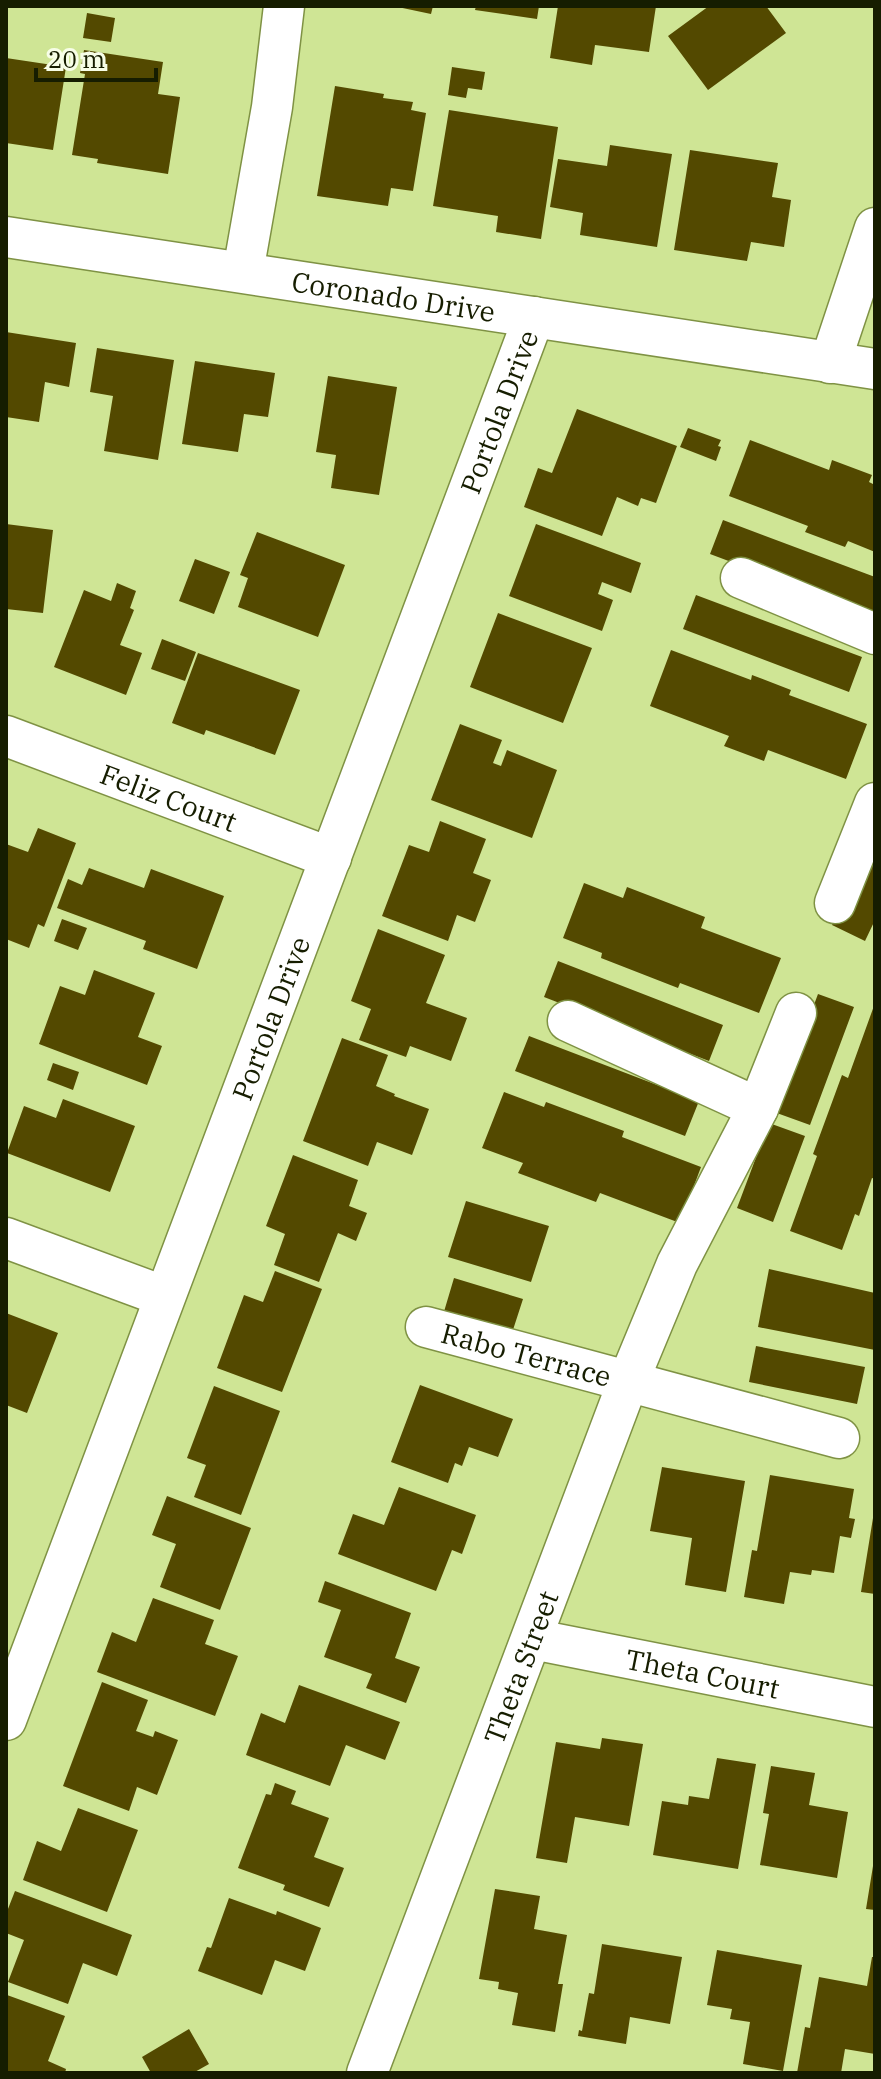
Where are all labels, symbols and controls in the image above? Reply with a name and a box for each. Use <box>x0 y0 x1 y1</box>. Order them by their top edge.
scale bar <box>36 32 156 82</box>
text: 20 m <box>48 43 105 75</box>
street label: Coronado Drive <box>289 262 498 330</box>
street label: Portola Drive <box>451 325 546 499</box>
street label: Feliz Court <box>95 755 242 840</box>
street label: Portola Drive <box>223 931 318 1105</box>
street label: Rabo Terrace <box>437 1313 615 1395</box>
street label: Theta Street <box>475 1585 566 1749</box>
street label: Theta Court <box>623 1640 783 1706</box>

